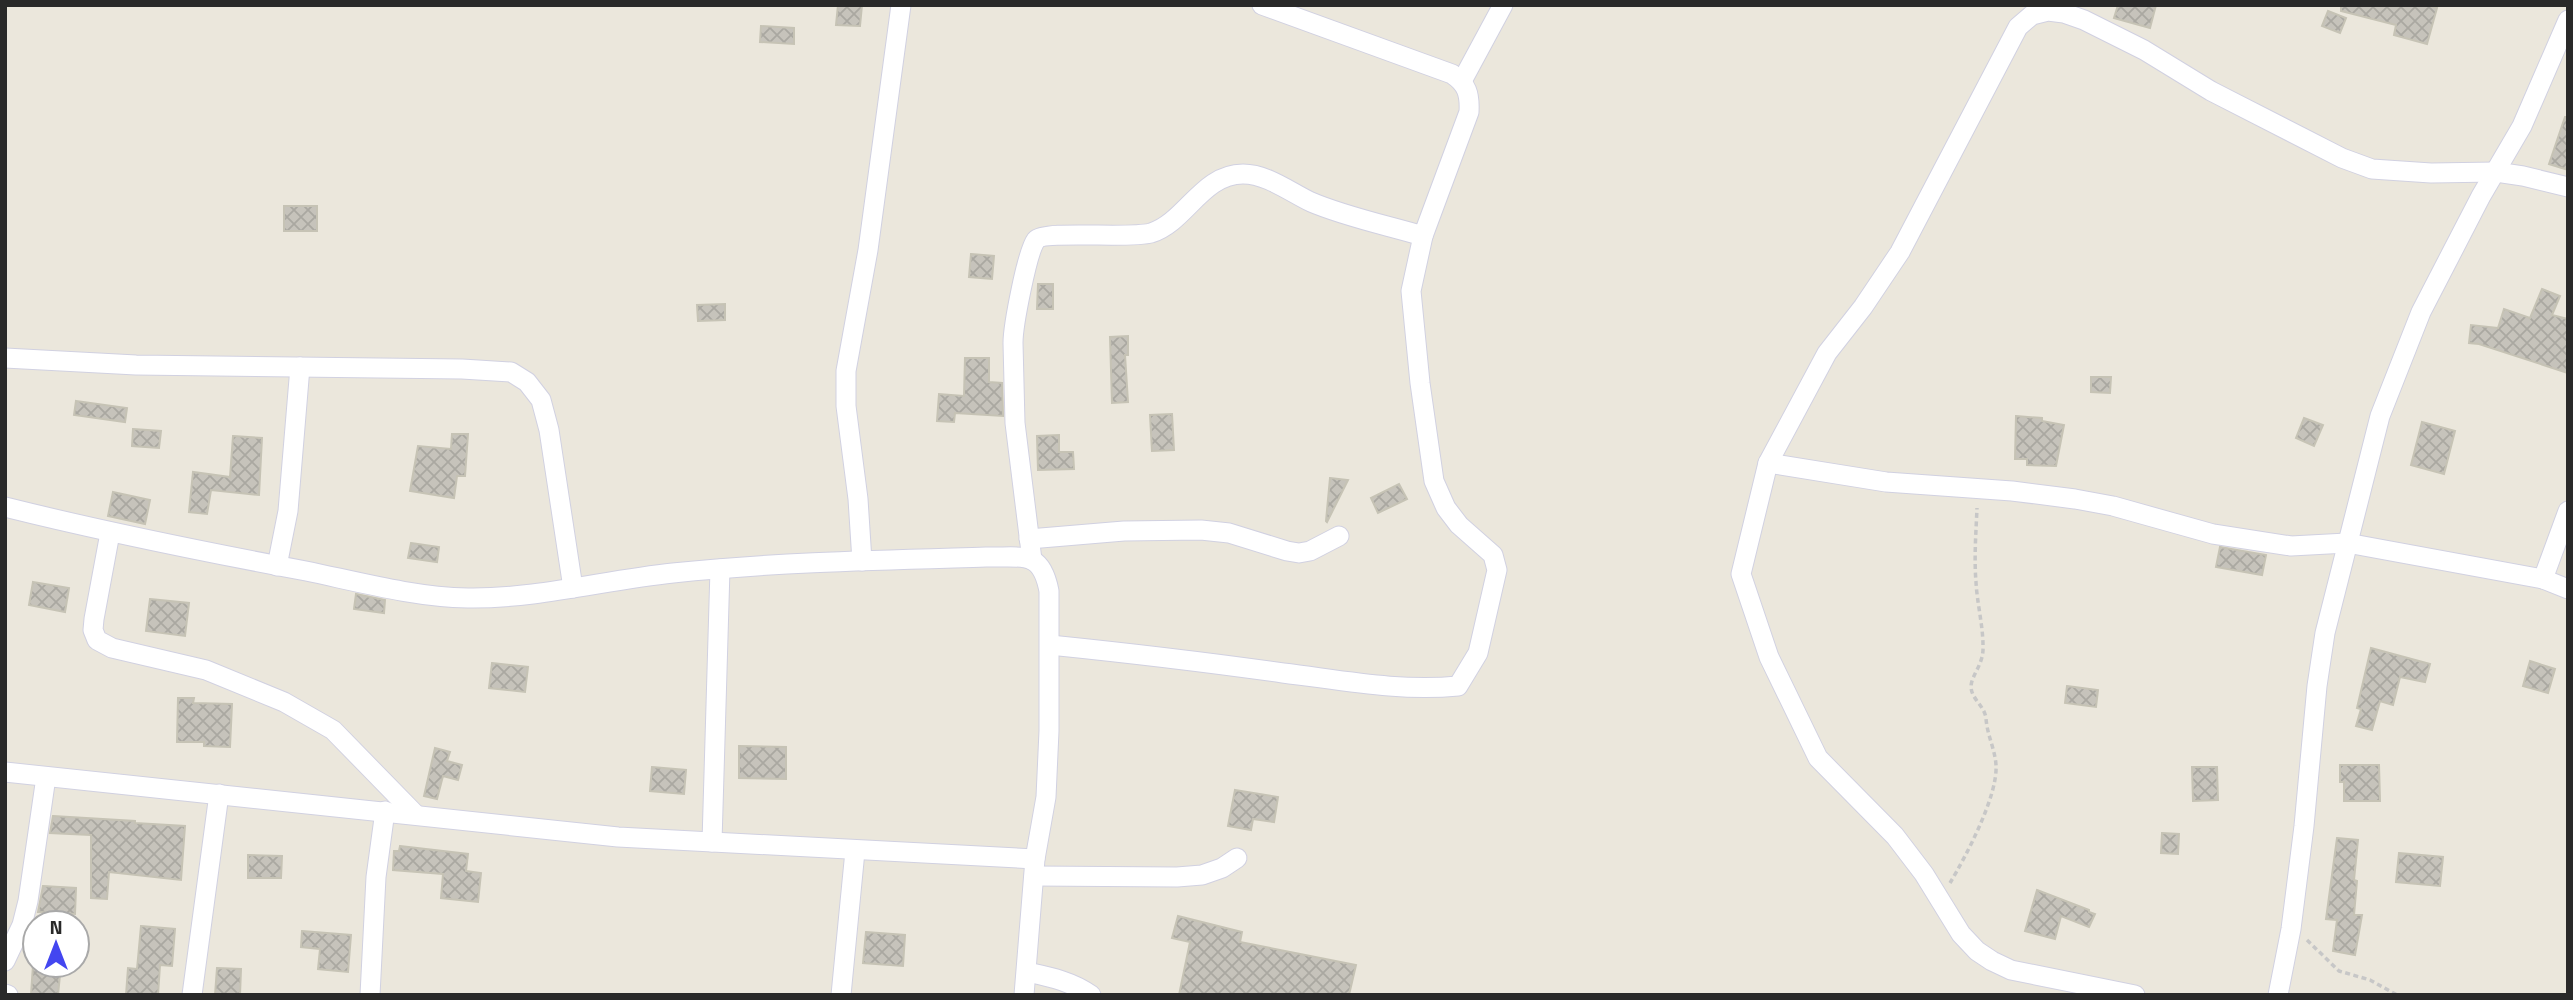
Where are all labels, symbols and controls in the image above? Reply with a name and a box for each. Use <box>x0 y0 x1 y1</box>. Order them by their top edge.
north arrow <box>21 909 91 979</box>
text: N <box>49 912 63 941</box>

